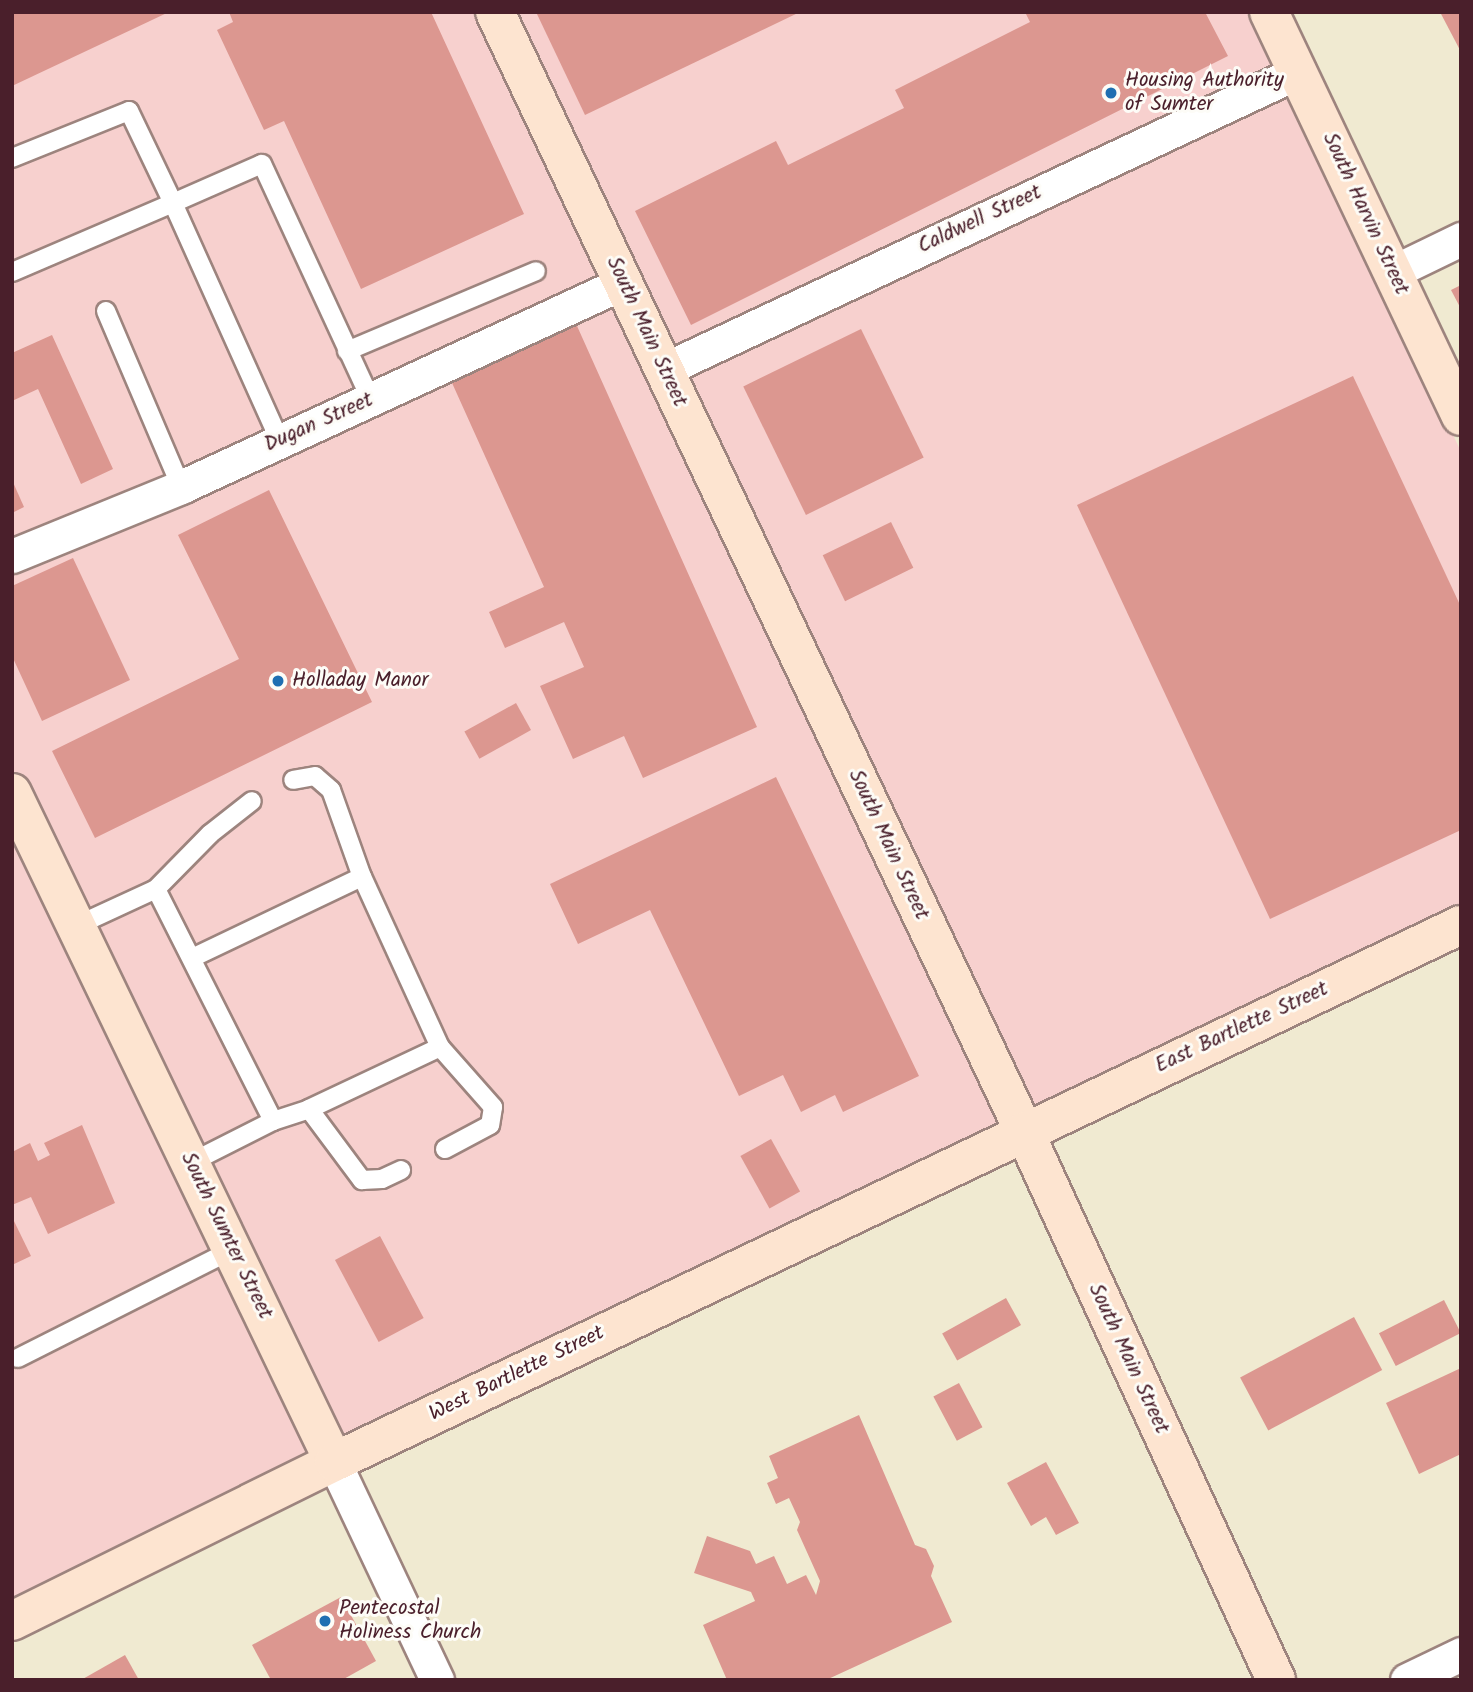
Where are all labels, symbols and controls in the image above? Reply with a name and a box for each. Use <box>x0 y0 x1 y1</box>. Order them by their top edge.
place label: Housing Authority of Sumter <box>1125 68 1284 118</box>
marker: Housing Authority of Sumter <box>1103 85 1119 101</box>
street label: South Harvin Street <box>1316 129 1414 299</box>
street label: Caldwell Street <box>914 180 1046 260</box>
street label: South Main Street <box>600 253 692 411</box>
street label: Dugan Street <box>261 388 377 458</box>
place label: Holladay Manor <box>292 668 428 694</box>
marker: Holladay Manor <box>270 673 286 689</box>
street label: South Main Street <box>842 766 934 924</box>
street label: East Bartlette Street <box>1152 977 1332 1079</box>
street label: South Sumter Street <box>175 1148 277 1324</box>
street label: South Main Street <box>1082 1280 1174 1438</box>
street label: West Bartlette Street <box>425 1321 609 1427</box>
place label: Pentecostal Holiness Church <box>339 1596 481 1646</box>
marker: Pentecostal Holiness Church <box>317 1613 333 1629</box>

